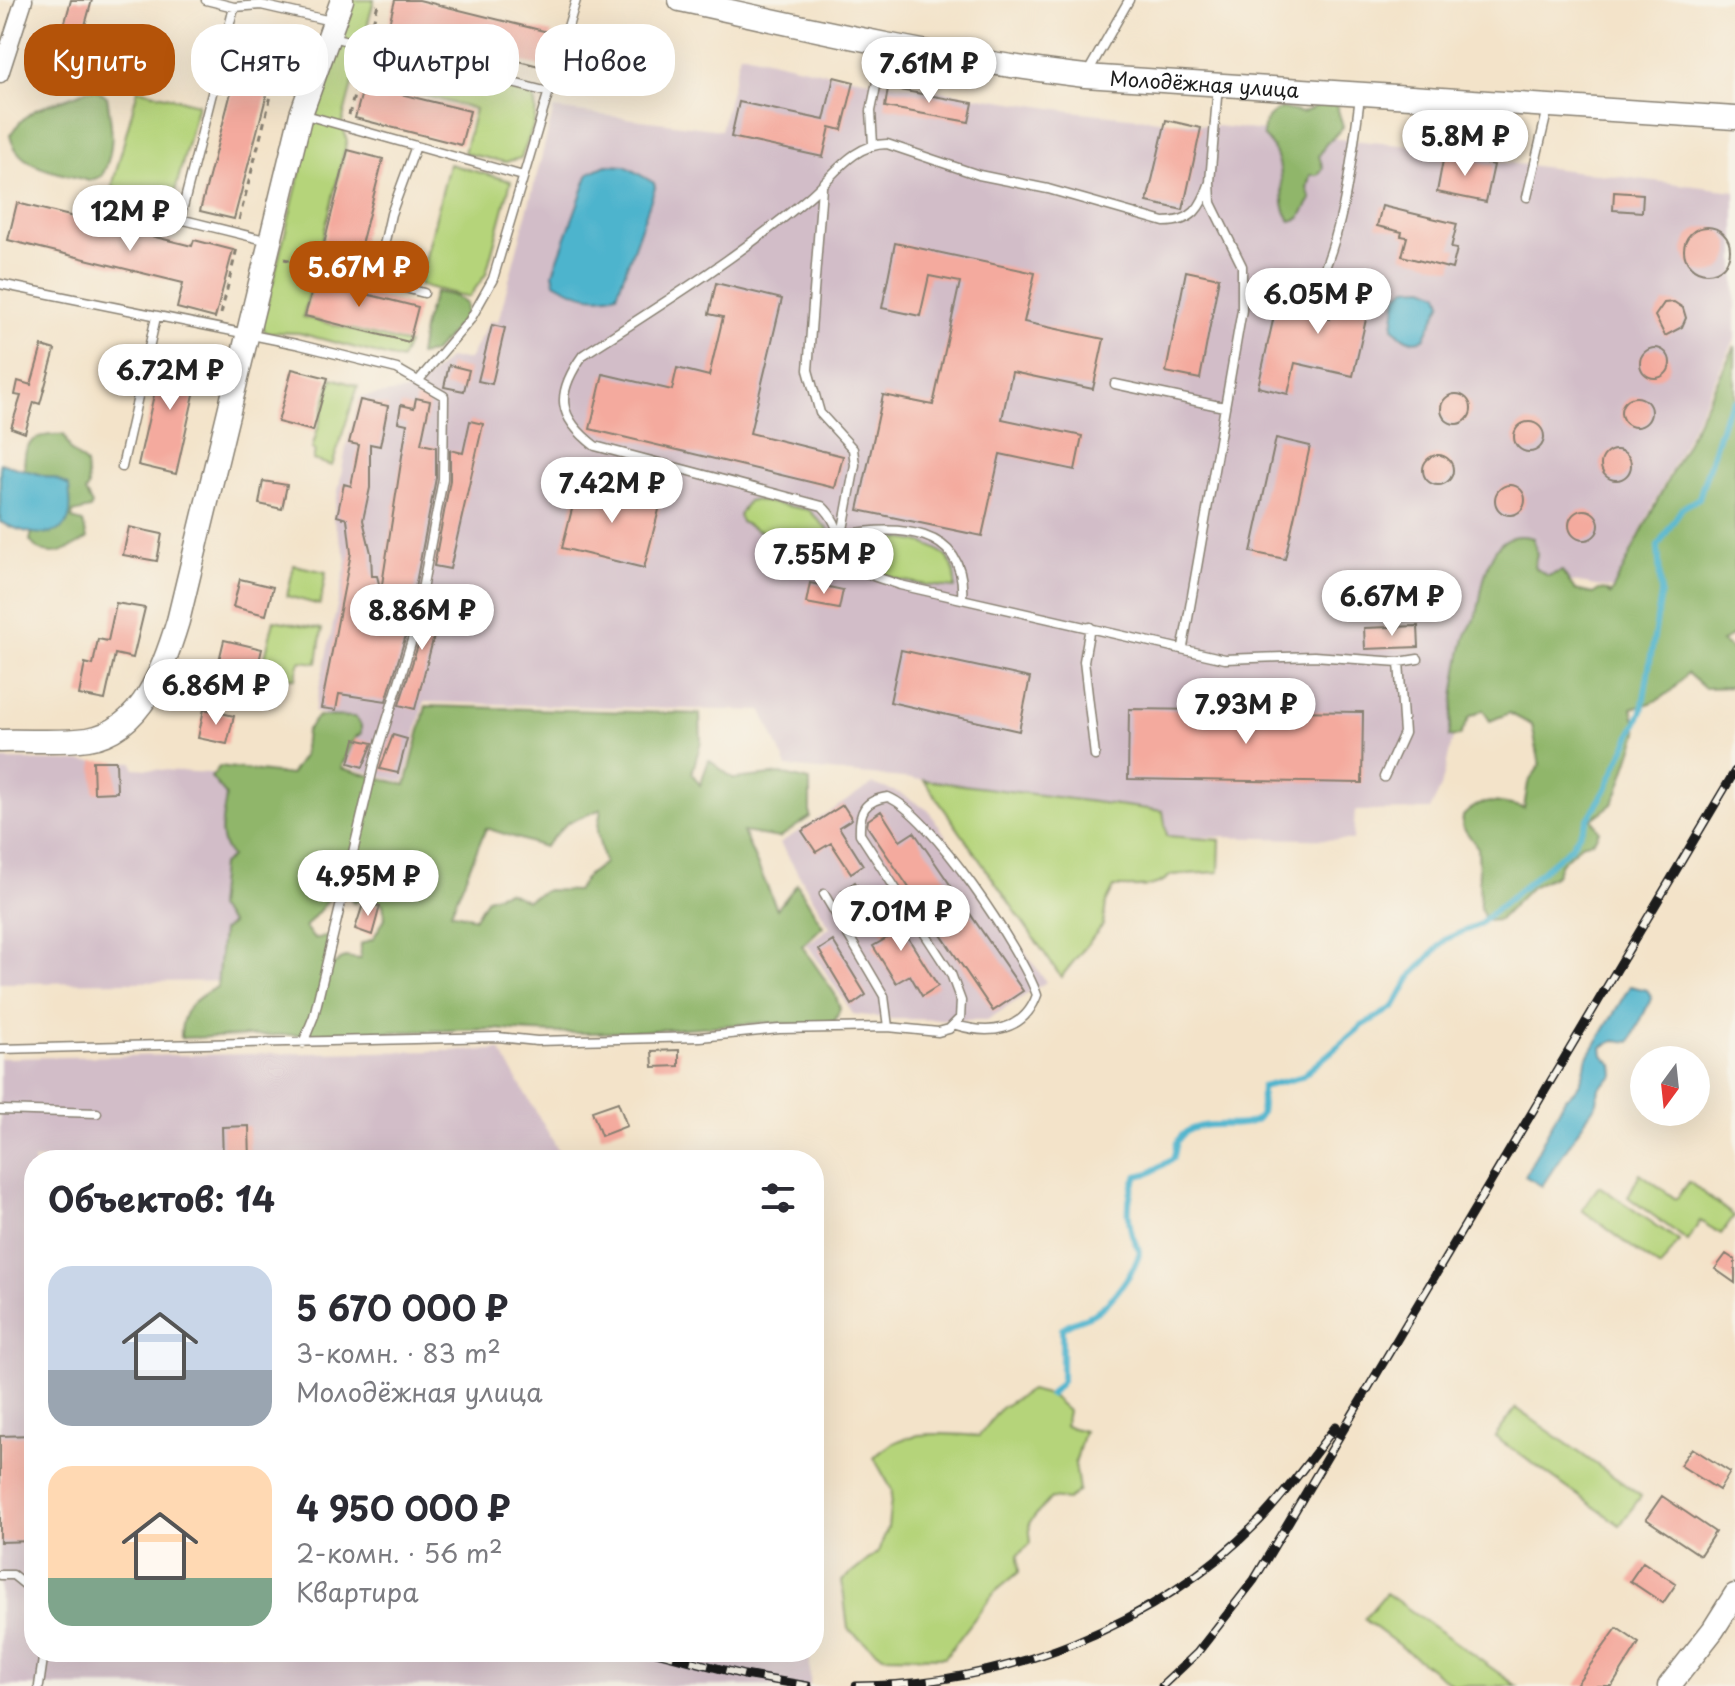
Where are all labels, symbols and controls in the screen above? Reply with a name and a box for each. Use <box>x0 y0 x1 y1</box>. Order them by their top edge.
chip: Купить <box>24 24 175 96</box>
chip: Снять <box>191 24 328 96</box>
chip: Фильтры <box>344 24 519 96</box>
chip: Новое <box>535 24 675 96</box>
pin: 7.61M ₽ <box>855 37 1003 105</box>
text: 7.61M ₽ <box>880 43 978 82</box>
street label: Молодёжная улица <box>1109 63 1301 105</box>
pin: 5.8M ₽ <box>1400 110 1530 178</box>
text: 5.8M ₽ <box>1420 116 1510 155</box>
pin: 12M ₽ <box>74 185 186 253</box>
text: 12M ₽ <box>90 191 170 230</box>
pin: 5.67M ₽ <box>285 241 433 309</box>
text: 5.67M ₽ <box>307 247 411 286</box>
pin: 6.05M ₽ <box>1244 268 1392 336</box>
text: 6.05M ₽ <box>1263 274 1373 313</box>
pin: 6.72M ₽ <box>96 344 244 412</box>
text: 6.72M ₽ <box>116 350 224 389</box>
pin: 7.42M ₽ <box>538 457 686 525</box>
text: 7.42M ₽ <box>559 463 665 502</box>
pin: 7.55M ₽ <box>750 528 898 596</box>
text: 7.55M ₽ <box>773 534 875 573</box>
pin: 6.67M ₽ <box>1318 570 1466 638</box>
text: 6.67M ₽ <box>1340 576 1444 615</box>
pin: 8.86M ₽ <box>348 584 496 652</box>
text: 8.86M ₽ <box>368 590 476 629</box>
pin: 6.86M ₽ <box>142 659 290 727</box>
text: 6.86M ₽ <box>162 665 270 704</box>
pin: 7.93M ₽ <box>1172 678 1320 746</box>
text: 7.93M ₽ <box>1195 684 1297 723</box>
pin: 4.95M ₽ <box>294 850 442 918</box>
text: 4.95M ₽ <box>316 856 420 895</box>
pin: 7.01M ₽ <box>827 885 975 953</box>
text: 7.01M ₽ <box>850 891 952 930</box>
north arrow <box>1630 1046 1710 1126</box>
map controls <box>1630 1046 1710 1126</box>
text: Объектов: 14 <box>48 1172 275 1224</box>
icon: filters <box>756 1176 800 1220</box>
text: 5 670 000 ₽ <box>296 1281 508 1333</box>
icon: home <box>112 1298 208 1394</box>
text: 3-комн. · 83 m² <box>296 1333 501 1372</box>
text: Молодёжная улица <box>296 1372 542 1411</box>
text: 4 950 000 ₽ <box>296 1481 510 1533</box>
icon: home <box>112 1498 208 1594</box>
text: 2-комн. · 56 m² <box>296 1533 503 1572</box>
text: Квартира <box>296 1572 419 1611</box>

